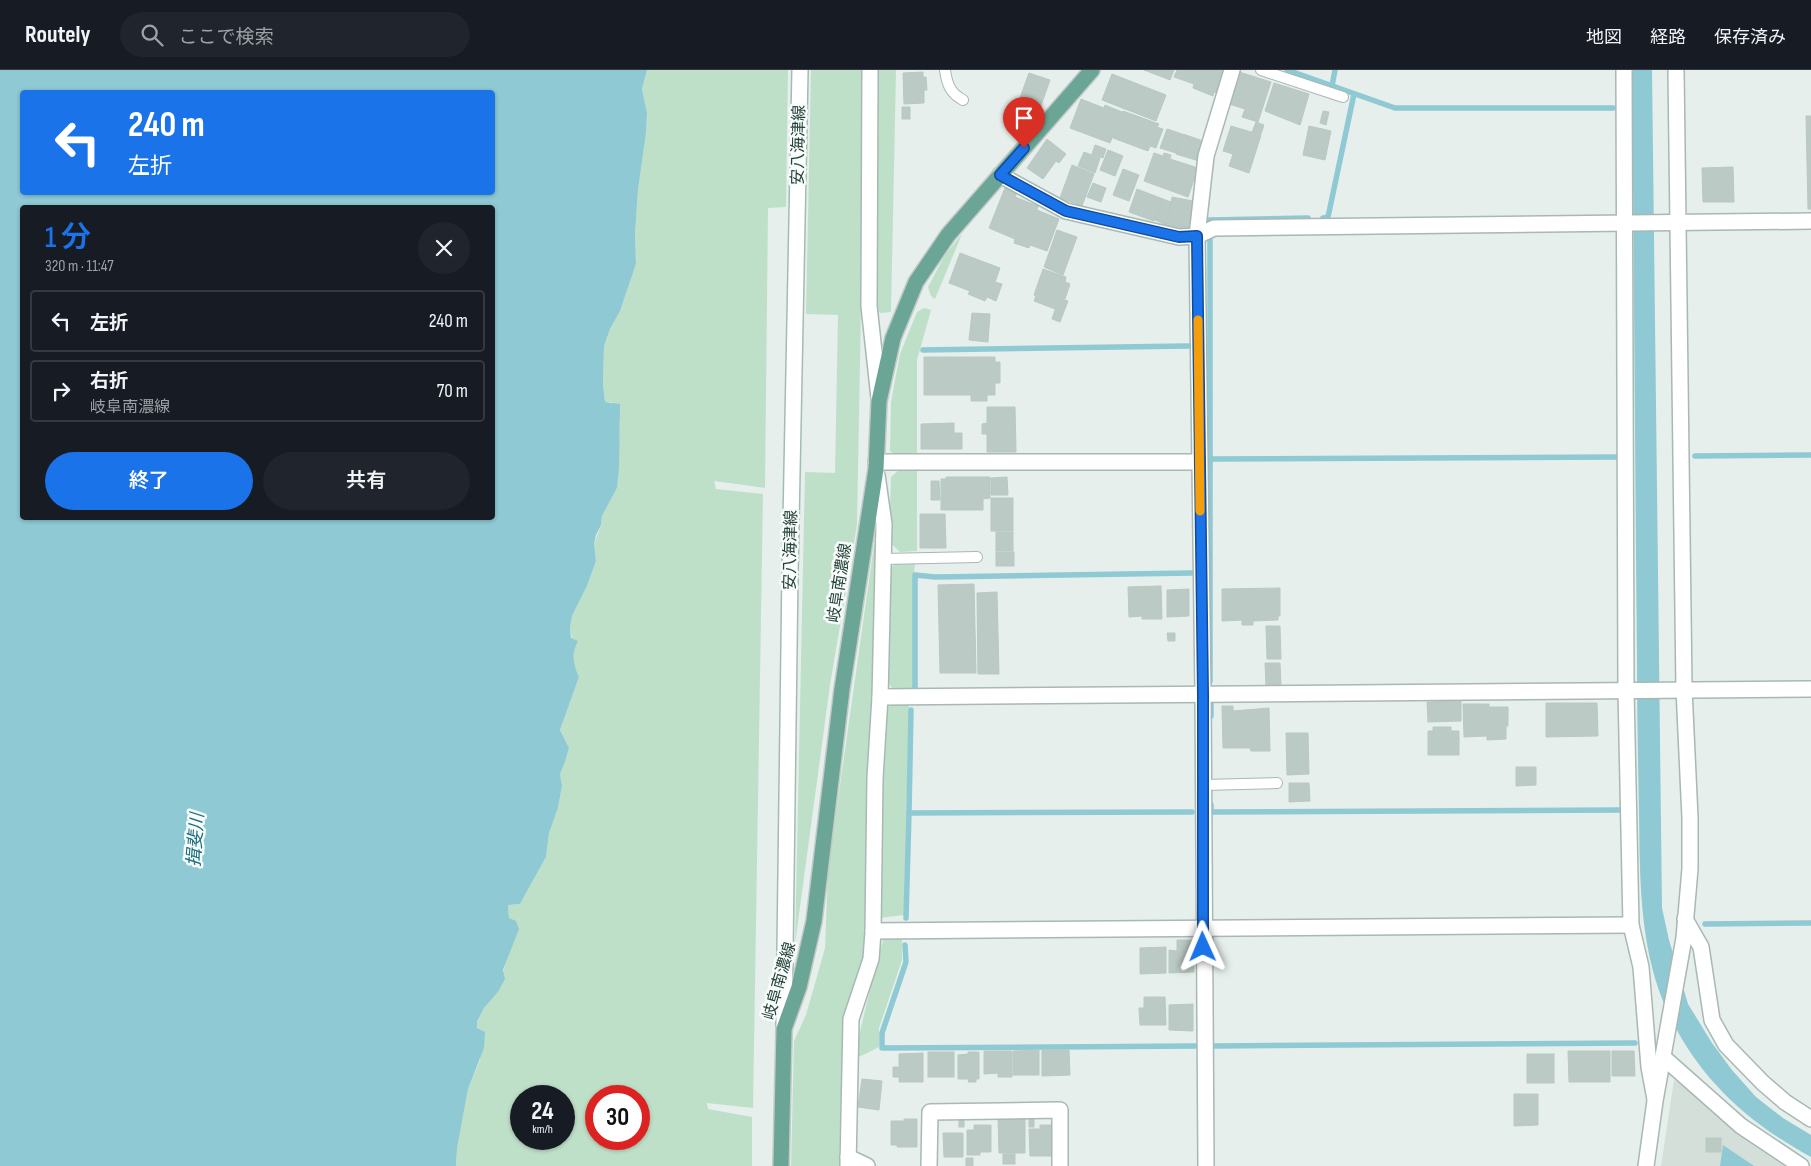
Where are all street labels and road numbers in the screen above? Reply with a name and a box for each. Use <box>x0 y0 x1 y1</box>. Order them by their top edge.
street label: 安八海津線 <box>789 105 809 185</box>
street label: 安八海津線 <box>781 510 801 590</box>
street label: 岐阜南濃線 <box>824 542 856 624</box>
street label: 岐阜南濃線 <box>760 940 800 1022</box>

